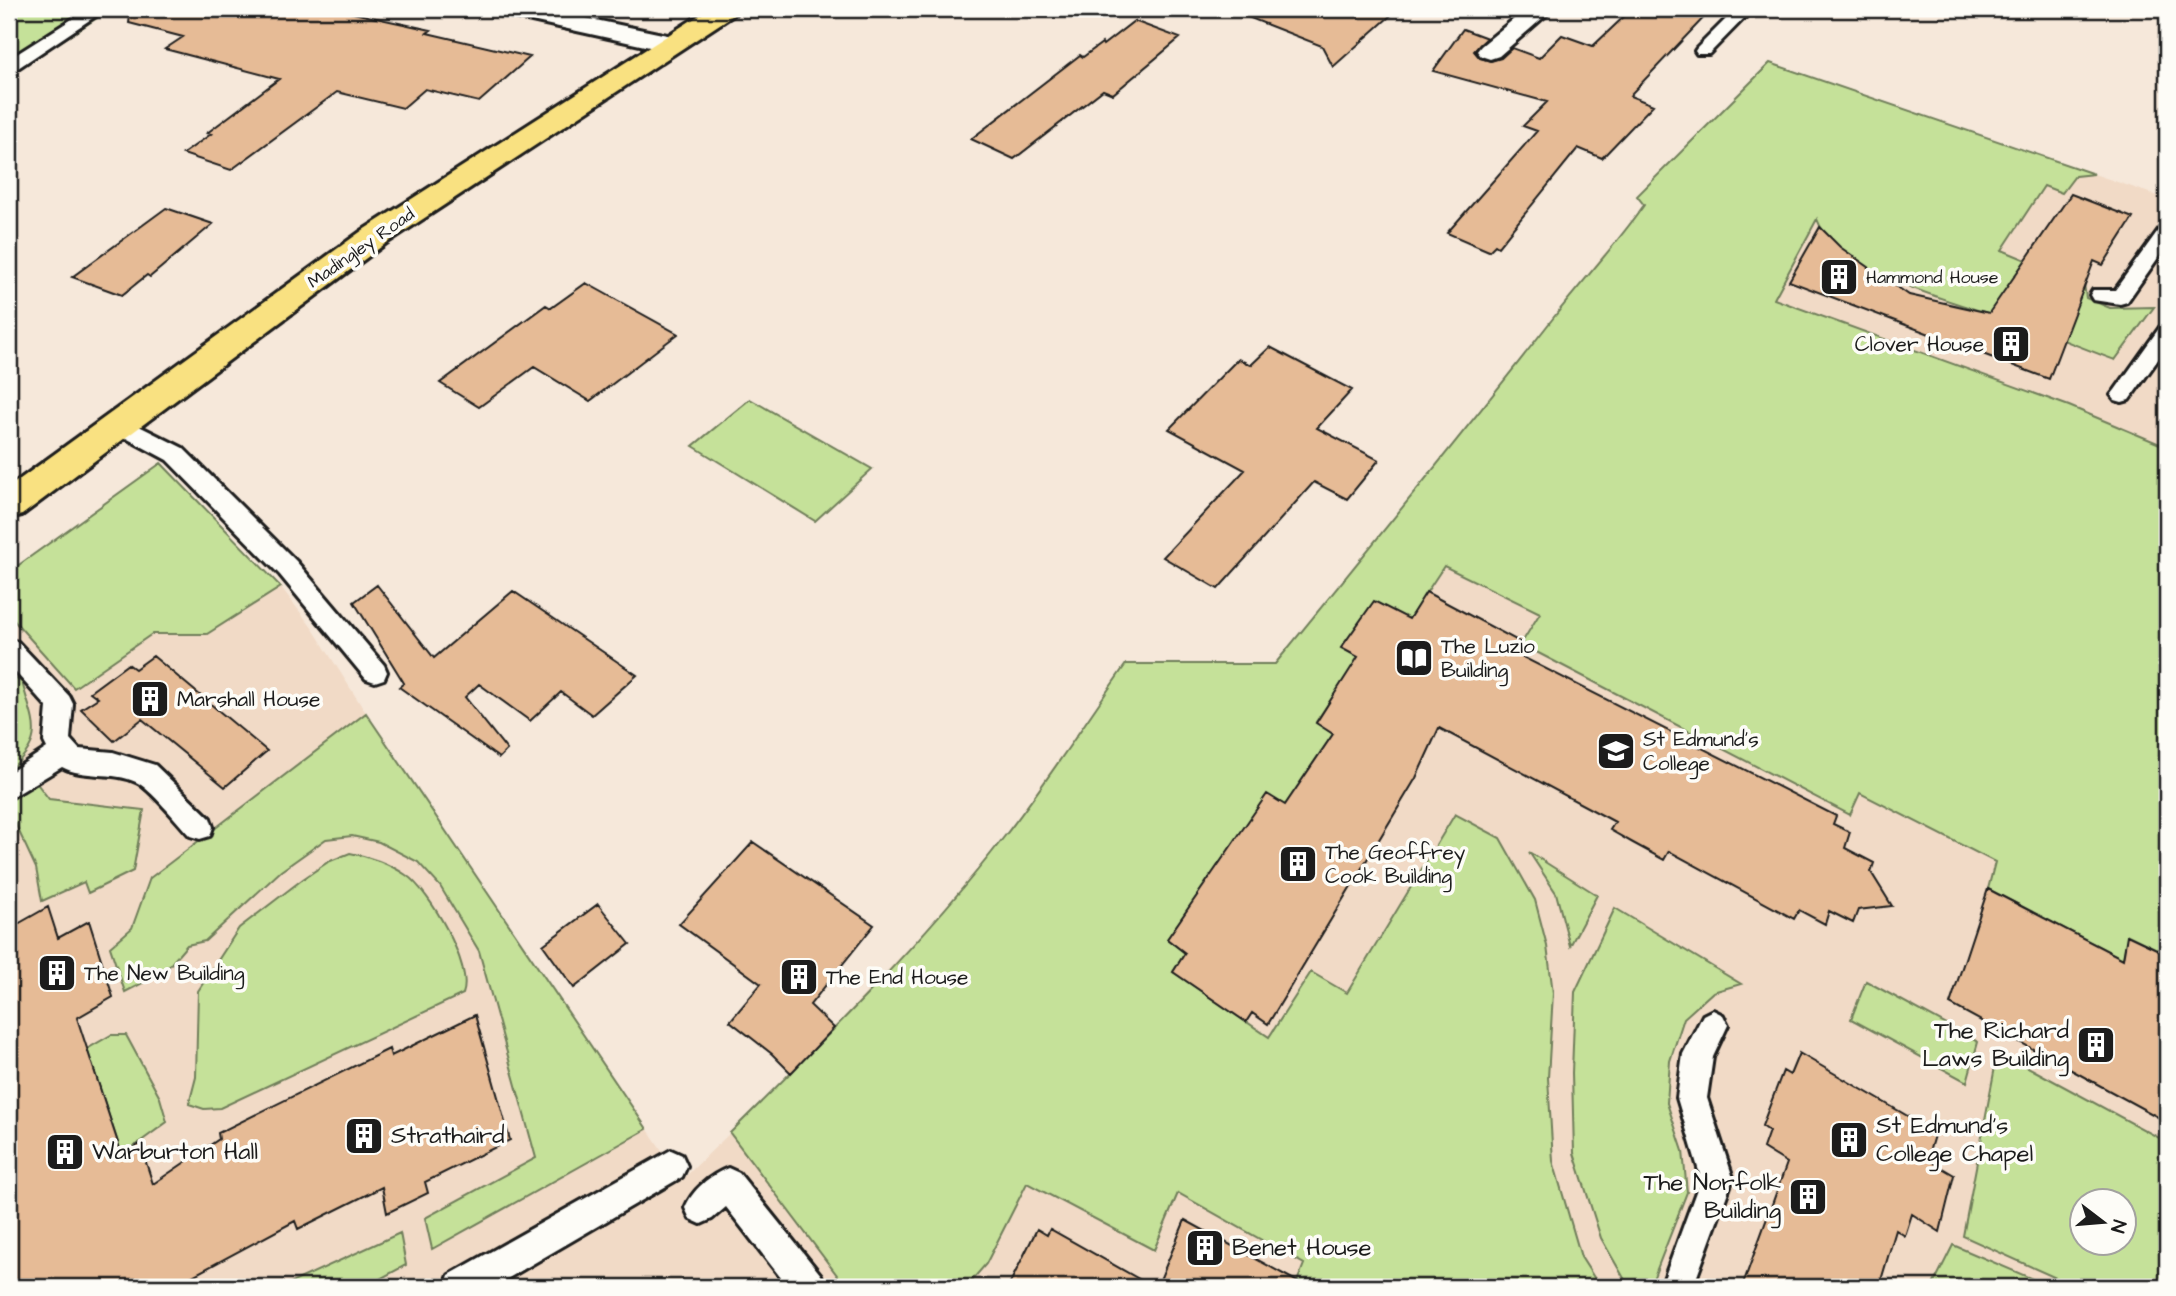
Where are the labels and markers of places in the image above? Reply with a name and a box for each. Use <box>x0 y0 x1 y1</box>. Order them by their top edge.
building icon: Hammond House <box>1818 256 1860 298</box>
place label: Hammond House <box>1866 265 1999 290</box>
building icon: Clover House <box>1990 323 2032 365</box>
place label: Clover House <box>1855 330 1984 359</box>
place label: The Luzio Building <box>1441 632 1535 687</box>
library icon: The Luzio Building <box>1393 637 1435 679</box>
building icon: Marshall House <box>129 678 171 720</box>
place label: Marshall House <box>177 685 320 714</box>
place label: St Edmund's College <box>1643 725 1759 780</box>
school or university icon: St Edmund's College <box>1595 730 1637 772</box>
place label: The Geoffrey Cook Building <box>1325 838 1466 893</box>
building icon: The Geoffrey Cook Building <box>1277 843 1319 885</box>
building icon: The New Building <box>36 952 78 994</box>
building icon: The End House <box>778 956 820 998</box>
place label: The New Building <box>84 959 245 990</box>
place label: The End House <box>826 963 968 992</box>
place label: The Richard Laws Building <box>1922 1014 2069 1077</box>
building icon: The Richard Laws Building <box>2075 1024 2117 1066</box>
place label: St Edmund's College Chapel <box>1876 1109 2033 1172</box>
building icon: Strathaird <box>343 1115 385 1157</box>
place label: Strathaird <box>391 1119 505 1153</box>
building icon: St Edmund's College Chapel <box>1828 1119 1870 1161</box>
building icon: Warburton Hall <box>44 1131 86 1173</box>
place label: Warburton Hall <box>92 1135 258 1169</box>
place label: The Norfolk Building <box>1644 1166 1781 1229</box>
building icon: The Norfolk Building <box>1787 1176 1829 1218</box>
building icon: Benet House <box>1184 1227 1226 1269</box>
place label: Benet House <box>1232 1231 1372 1265</box>

